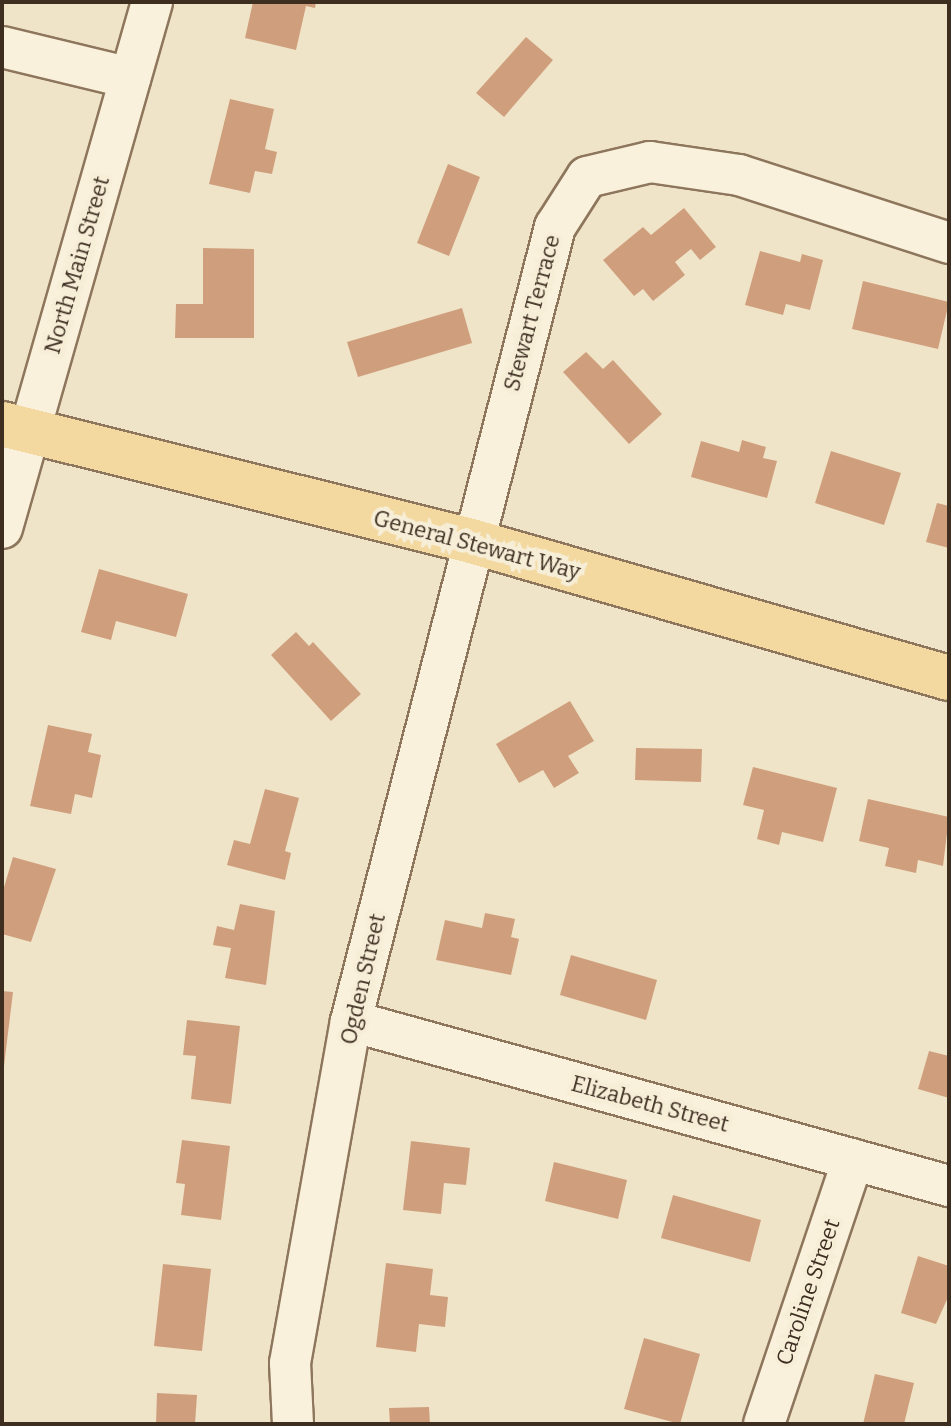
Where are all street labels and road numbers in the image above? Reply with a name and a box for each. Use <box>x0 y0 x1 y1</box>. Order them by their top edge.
street label: North Main Street <box>39 173 115 357</box>
street label: Stewart Terrace <box>498 232 566 394</box>
street label: General Stewart Way <box>371 505 583 585</box>
street label: Ogden Street <box>335 911 391 1047</box>
street label: Elizabeth Street <box>568 1070 732 1138</box>
street label: Caroline Street <box>771 1215 845 1369</box>

